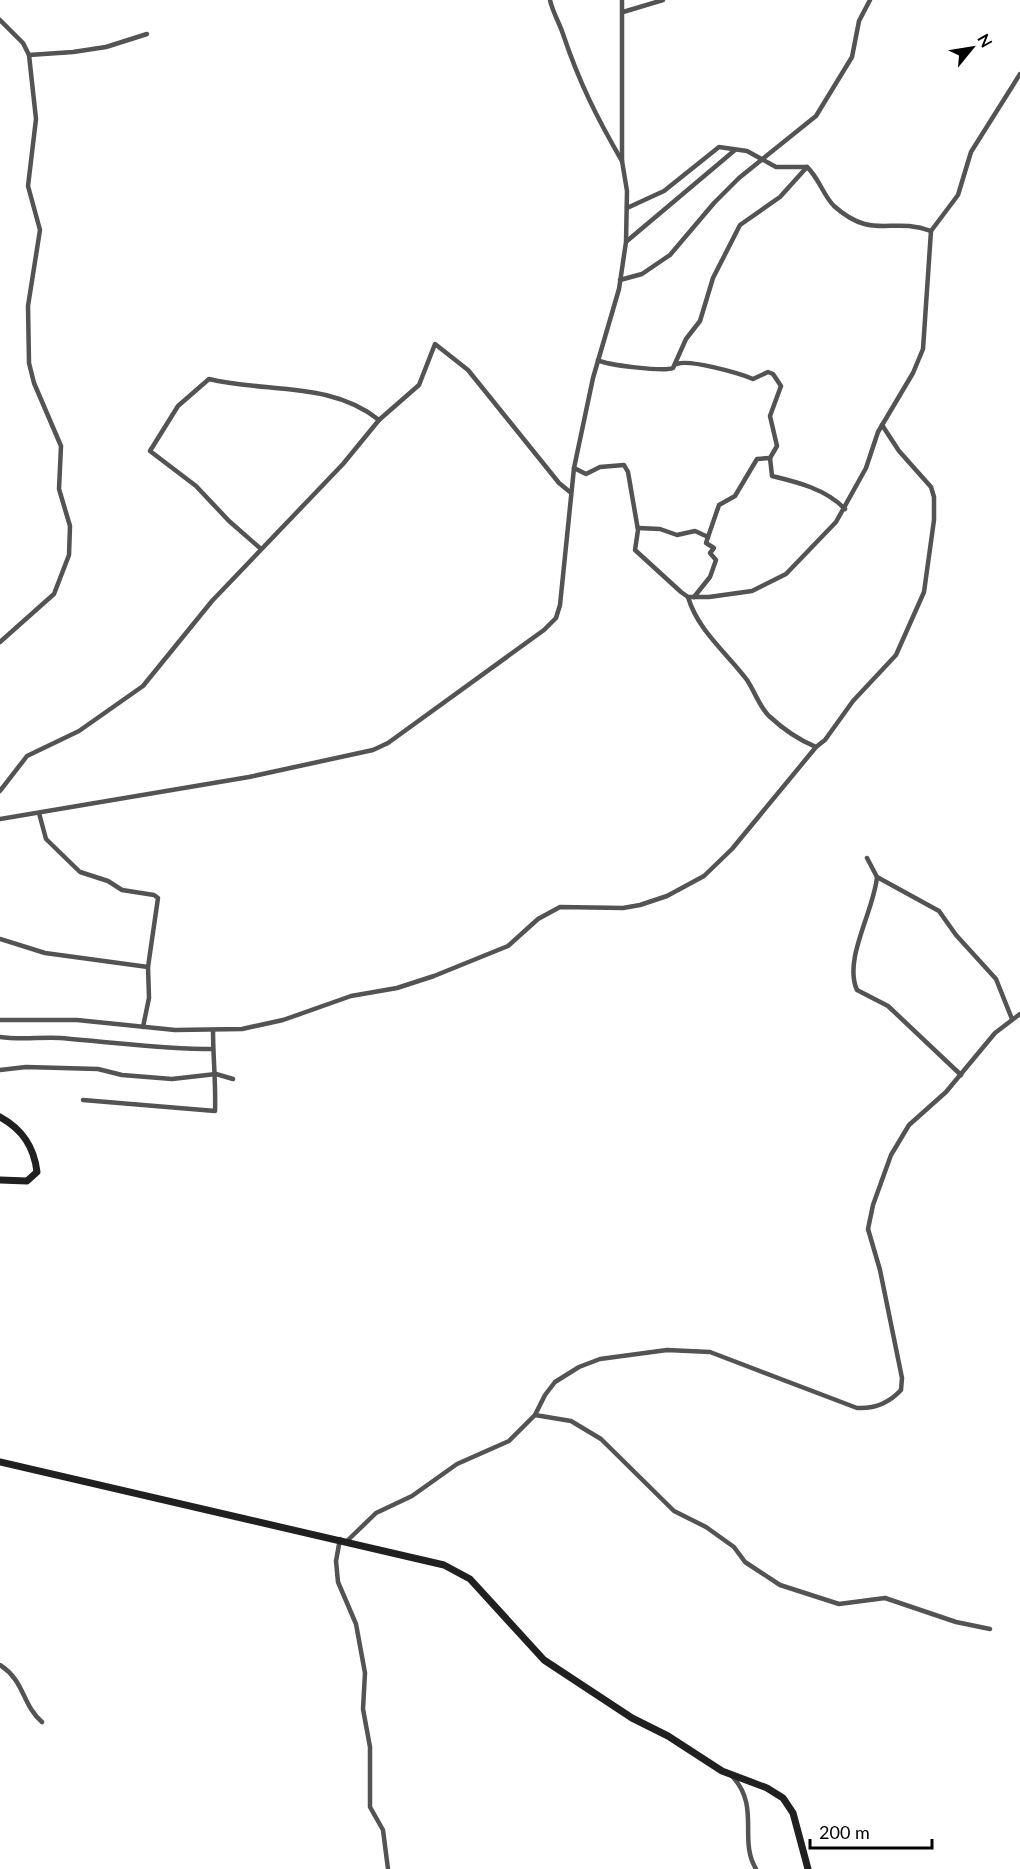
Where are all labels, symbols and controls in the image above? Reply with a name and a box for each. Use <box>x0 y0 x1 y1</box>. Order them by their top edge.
north arrow <box>942 18 1002 78</box>
text: N <box>974 30 997 50</box>
scale bar <box>810 1812 932 1850</box>
text: 200 m <box>819 1821 870 1843</box>

